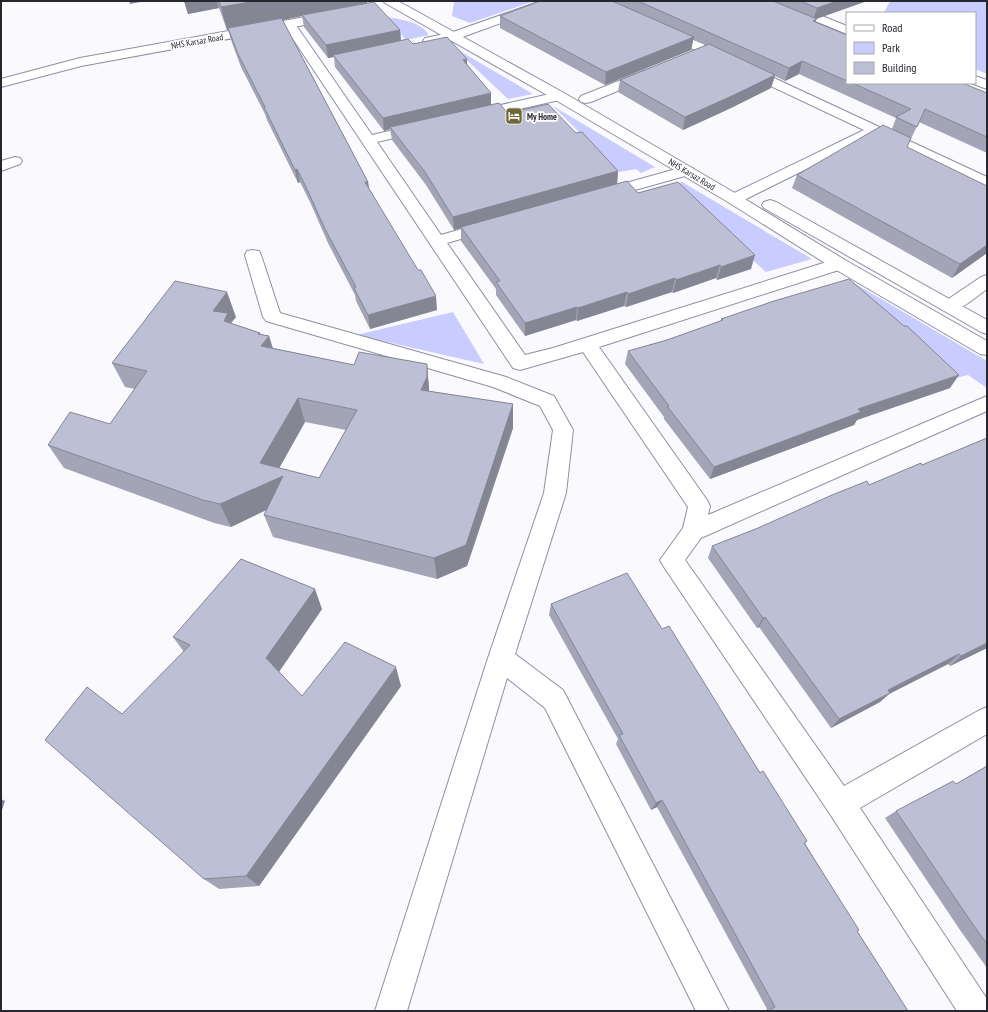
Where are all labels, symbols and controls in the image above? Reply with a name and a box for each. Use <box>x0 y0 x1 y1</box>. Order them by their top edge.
legend <box>846 12 976 84</box>
text: Road <box>882 20 902 35</box>
street label: NHS Karsaz Road <box>170 31 224 51</box>
text: Park <box>882 40 900 55</box>
text: Building <box>882 60 917 75</box>
hotel icon: My Home <box>504 106 524 126</box>
place label: My Home <box>527 111 557 122</box>
street label: NHS Karsaz Road <box>667 156 717 192</box>

